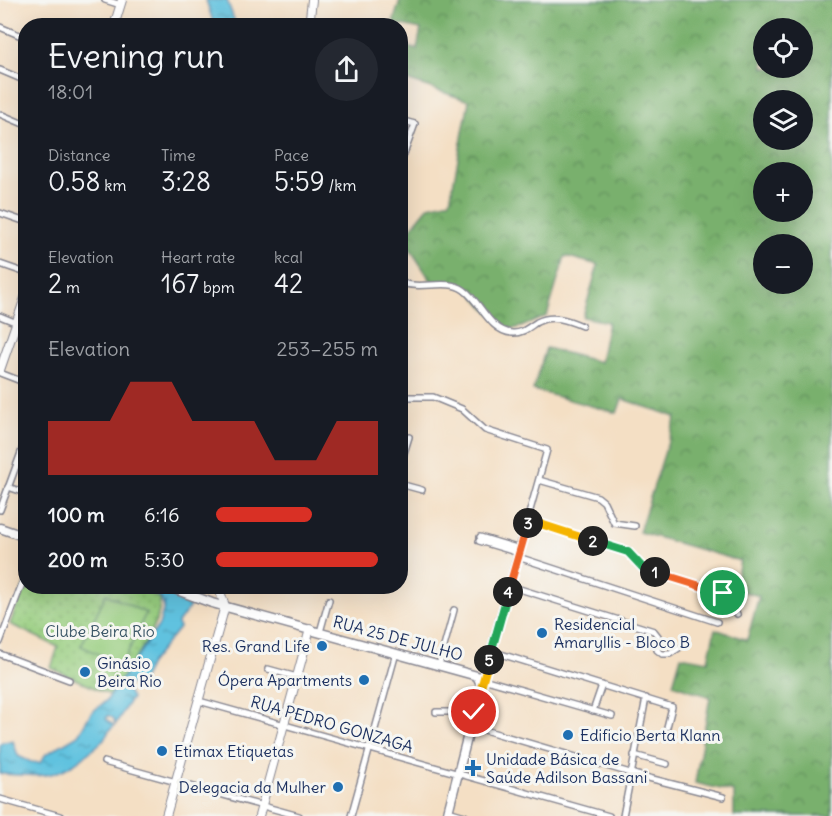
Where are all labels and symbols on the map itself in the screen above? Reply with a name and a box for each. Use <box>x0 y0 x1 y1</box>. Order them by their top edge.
pin: 3 <box>513 508 543 538</box>
pin: 2 <box>578 526 608 556</box>
pin: 1 <box>640 557 670 587</box>
pin <box>697 567 748 618</box>
pin: 4 <box>493 577 523 607</box>
street label: RUA 25 DE JULHO <box>331 611 465 665</box>
place label: Residencial Amaryllis - Bloco B <box>554 614 690 652</box>
park label: Clube Beira Rio <box>45 621 155 641</box>
marker: Residencial Amaryllis - Bloco B <box>535 626 549 640</box>
place label: Res. Grand Life <box>202 636 310 656</box>
marker: Res. Grand Life <box>315 639 329 653</box>
pin: 5 <box>474 645 504 675</box>
place label: Ginásio Beira Rio <box>97 653 162 691</box>
marker: Ginásio Beira Rio <box>78 665 92 679</box>
place label: Ópera Apartments <box>218 670 352 690</box>
marker: Ópera Apartments <box>357 673 371 687</box>
pin <box>448 686 499 737</box>
street label: RUA PEDRO GONZAGA <box>248 691 416 757</box>
place label: Edificio Berta Klann <box>580 725 721 745</box>
marker: Edificio Berta Klann <box>561 728 575 742</box>
place label: Etimax Etiquetas <box>174 741 294 761</box>
marker: Etimax Etiquetas <box>155 744 169 758</box>
place label: Unidade Básica de Saúde Adilson Bassani <box>486 749 647 787</box>
marker: Unidade Básica de Saúde Adilson Bassani <box>464 759 482 777</box>
place label: Delegacia da Mulher <box>179 777 326 797</box>
marker: Delegacia da Mulher <box>331 780 345 794</box>

